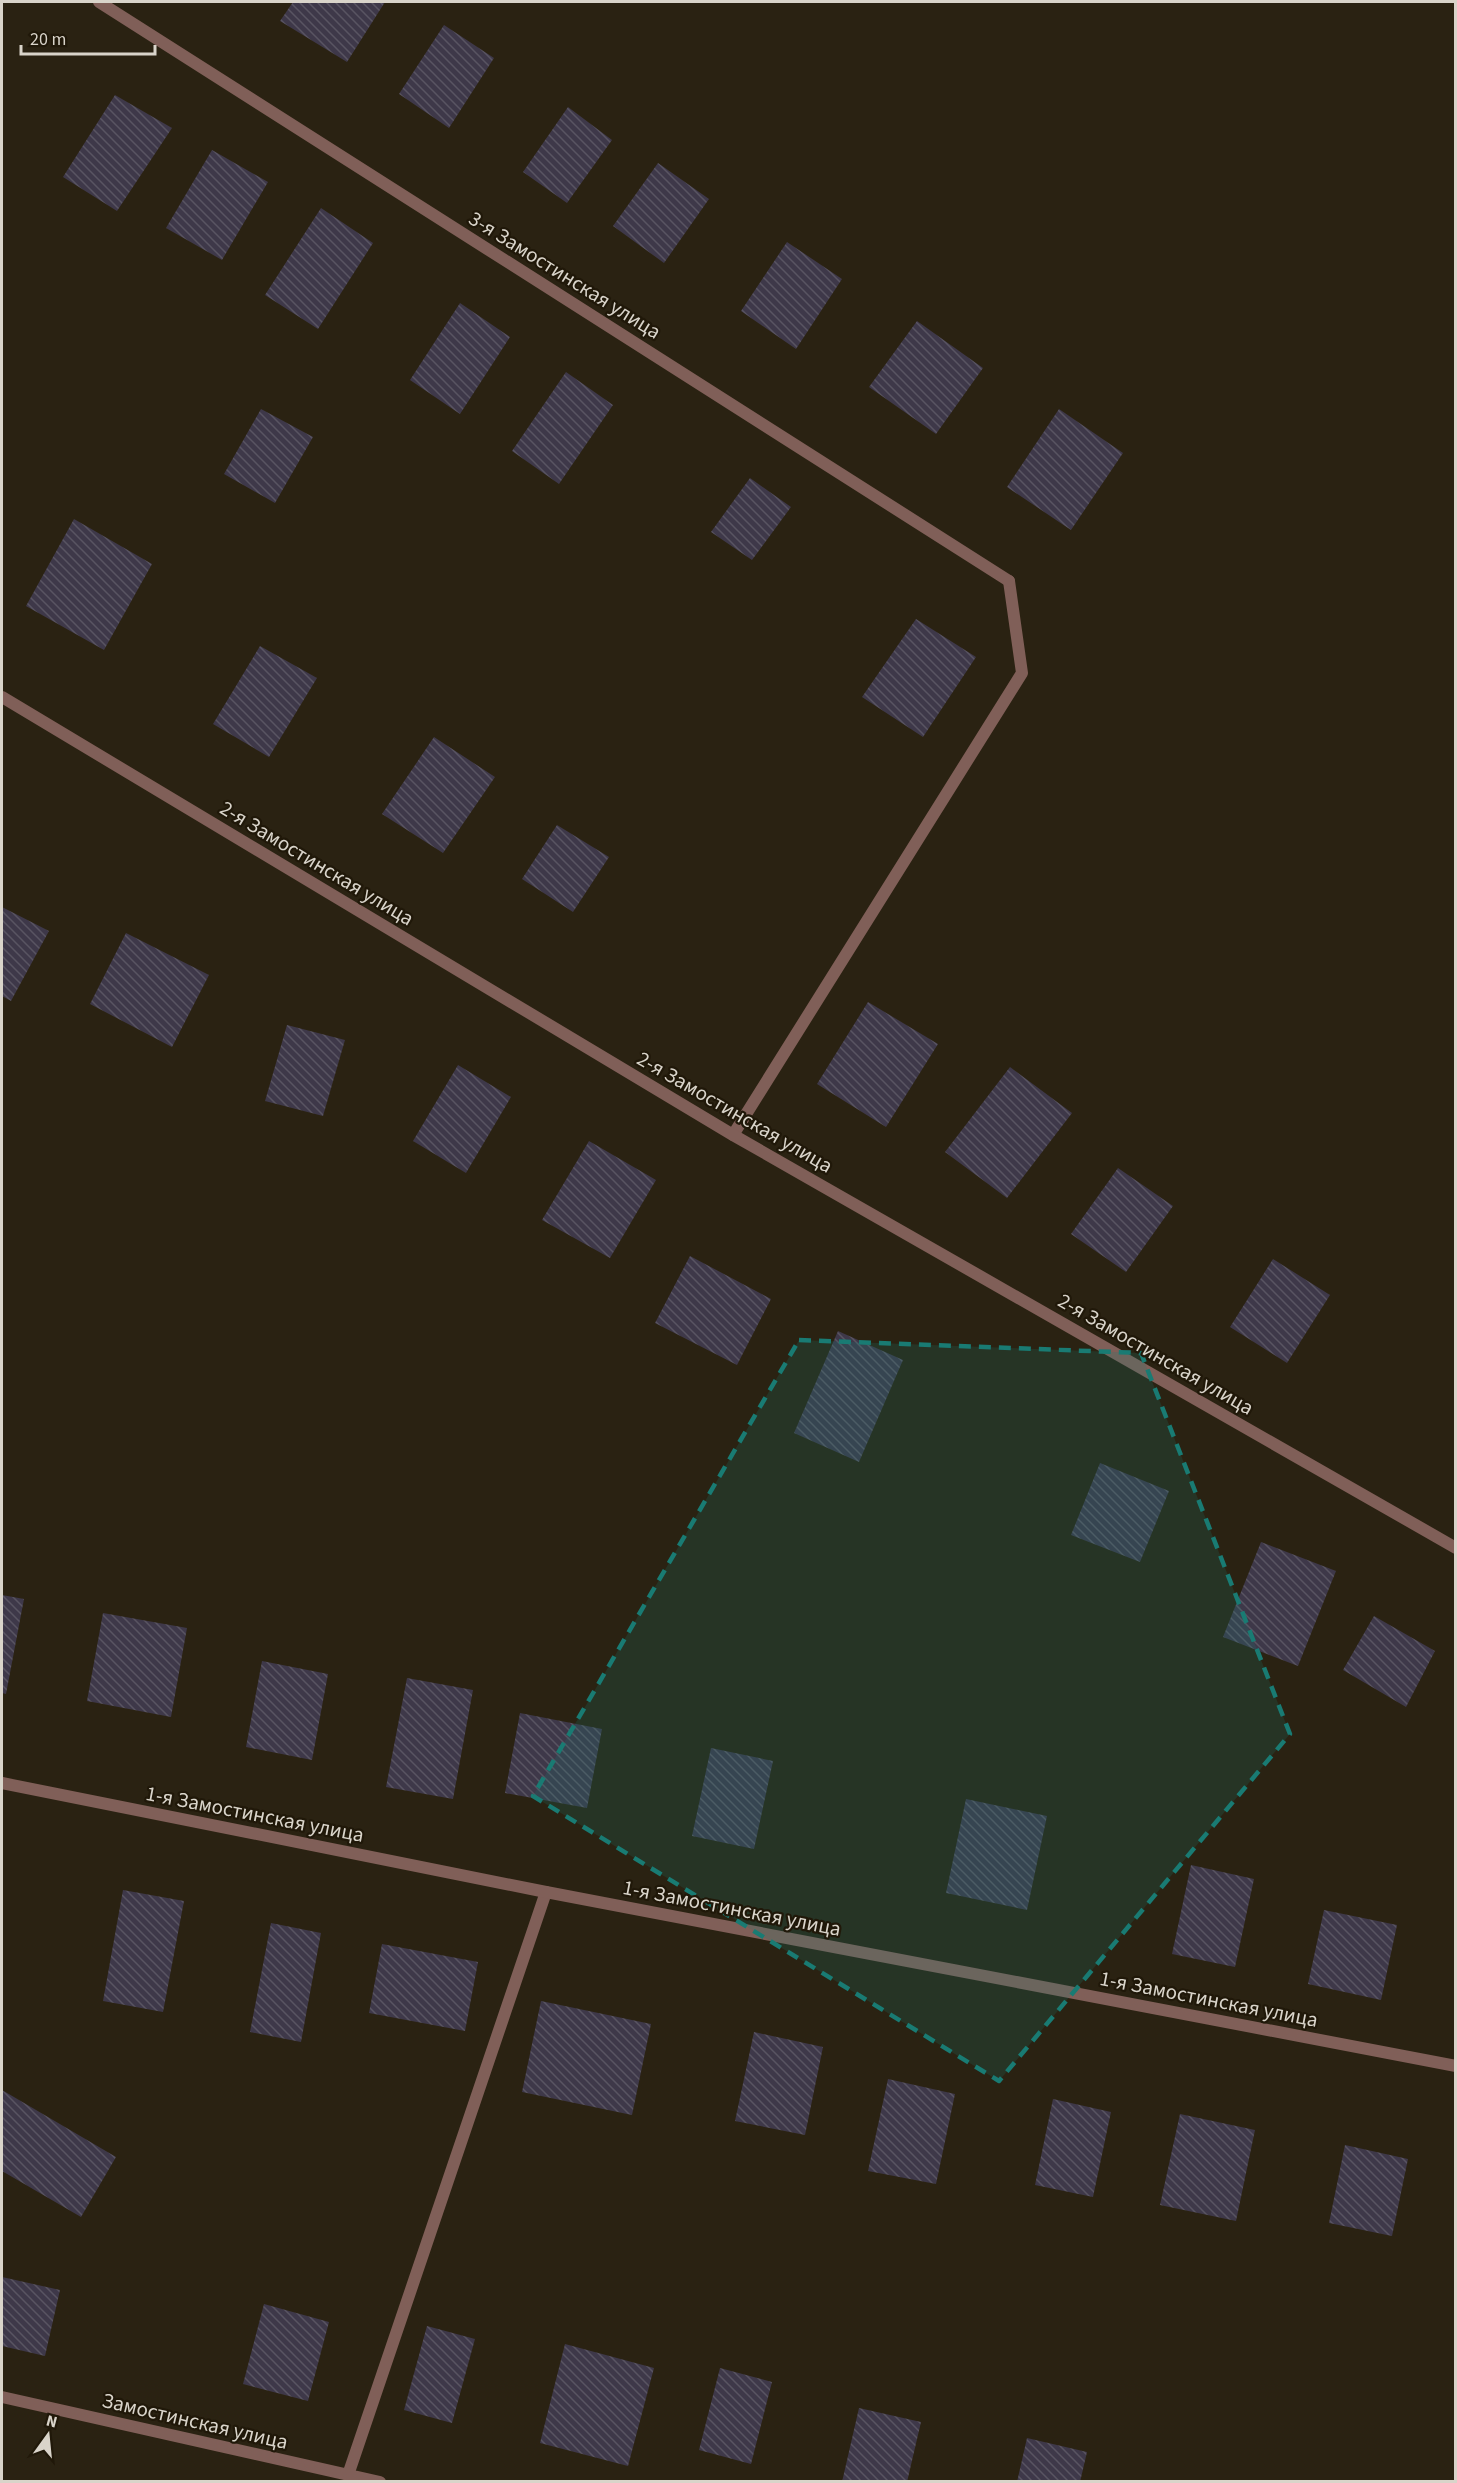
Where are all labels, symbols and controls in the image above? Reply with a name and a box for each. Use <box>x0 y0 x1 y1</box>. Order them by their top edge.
scale bar <box>21 18 154 56</box>
text: 20 m <box>30 27 66 52</box>
street label: 3-я Замостинская улица <box>463 204 667 346</box>
street label: 2-я Замостинская улица <box>214 793 420 933</box>
street label: 2-я Замостинская улица <box>632 1044 838 1180</box>
street label: 2-я Замостинская улица <box>1053 1286 1259 1422</box>
street label: 1-я Замостинская улица <box>143 1778 367 1850</box>
street label: 1-я Замостинская улица <box>620 1872 844 1944</box>
street label: 1-я Замостинская улица <box>1097 1963 1321 2035</box>
street label: Замостинская улица <box>99 2385 291 2457</box>
north arrow <box>18 2405 78 2465</box>
text: N <box>44 2409 60 2433</box>

